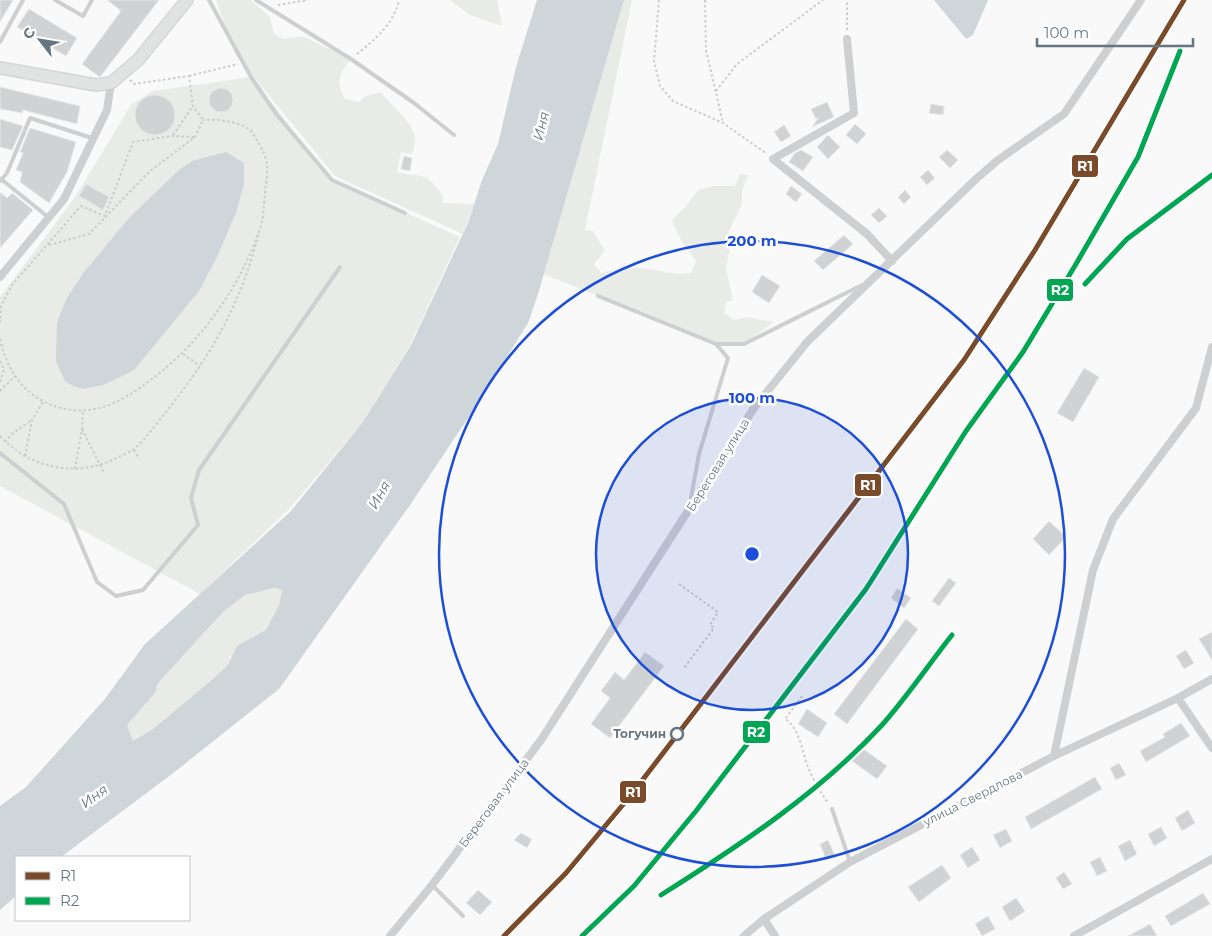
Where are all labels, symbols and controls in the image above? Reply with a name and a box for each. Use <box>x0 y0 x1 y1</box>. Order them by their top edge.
north arrow <box>15 15 65 65</box>
scale bar <box>1037 15 1193 47</box>
text: 100 m <box>1044 23 1089 42</box>
text: С <box>19 24 39 42</box>
water label: Иня <box>529 110 553 142</box>
line badge: R1 <box>1071 154 1099 178</box>
text: R1 <box>1077 157 1093 175</box>
text: 200 m <box>727 231 777 250</box>
line badge: R2 <box>1046 278 1074 302</box>
text: R2 <box>1051 281 1069 299</box>
text: 100 m <box>729 388 775 407</box>
street label: Береговая улица <box>683 415 752 514</box>
line badge: R1 <box>854 473 882 497</box>
text: R1 <box>860 476 876 494</box>
water label: Иня <box>364 478 394 512</box>
centre of rings <box>743 545 761 563</box>
line badge: R2 <box>742 720 771 744</box>
text: R2 <box>747 723 765 741</box>
place label: Тогучин <box>613 726 666 741</box>
marker: Тогучин <box>670 727 684 741</box>
street label: Береговая улица <box>455 755 532 850</box>
street label: улица Свердлова <box>920 766 1025 830</box>
water label: Иня <box>77 780 111 812</box>
line badge: R1 <box>619 780 647 804</box>
text: R1 <box>625 783 641 801</box>
legend <box>15 856 190 921</box>
text: R1 <box>60 866 76 885</box>
text: R2 <box>60 891 79 910</box>

